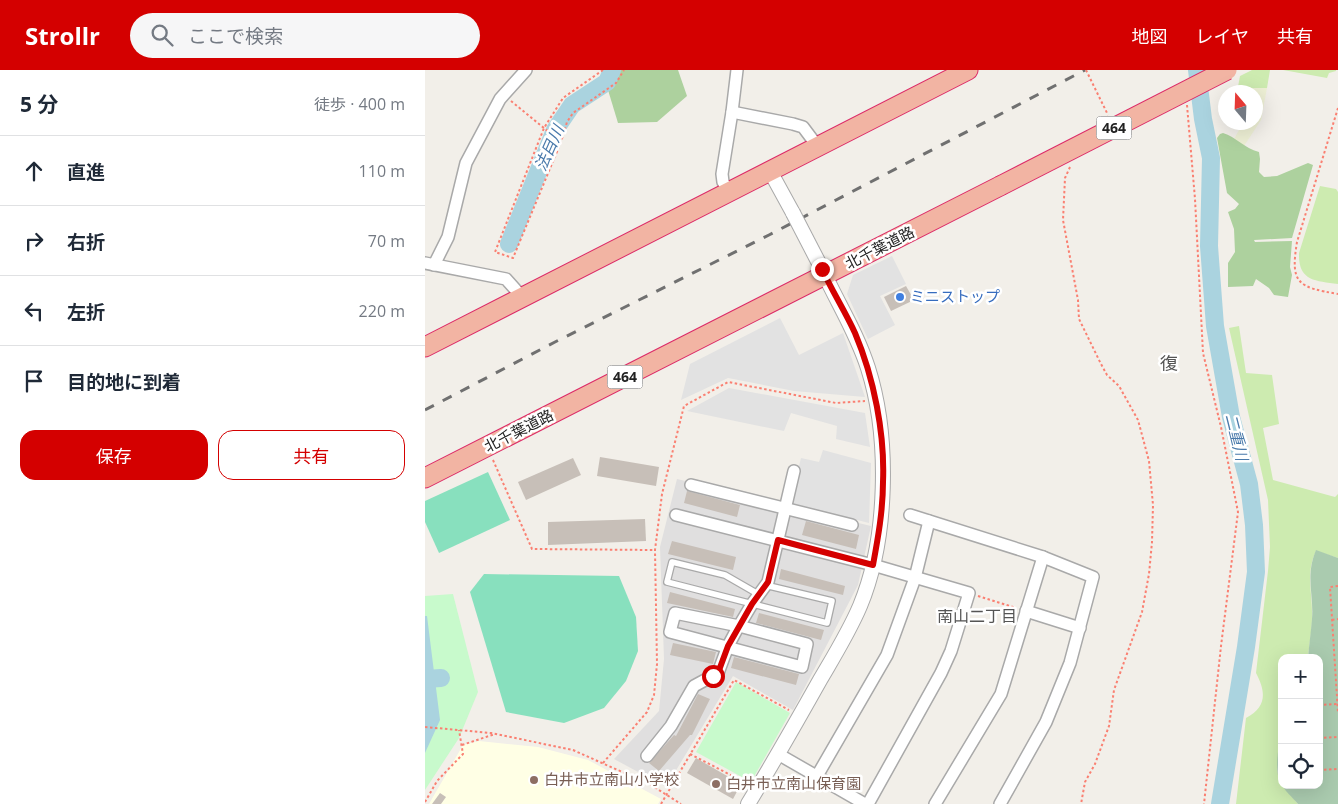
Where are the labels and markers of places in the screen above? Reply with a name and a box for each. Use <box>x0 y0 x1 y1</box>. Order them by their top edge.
place label: ミニストップ <box>910 286 1000 306</box>
marker: ミニストップ <box>894 291 906 303</box>
place label: 白井市立南山小学校 <box>544 769 679 789</box>
place label: 白井市立南山保育園 <box>726 773 861 793</box>
marker: 白井市立南山小学校 <box>528 774 540 786</box>
marker: 白井市立南山保育園 <box>710 778 722 790</box>

